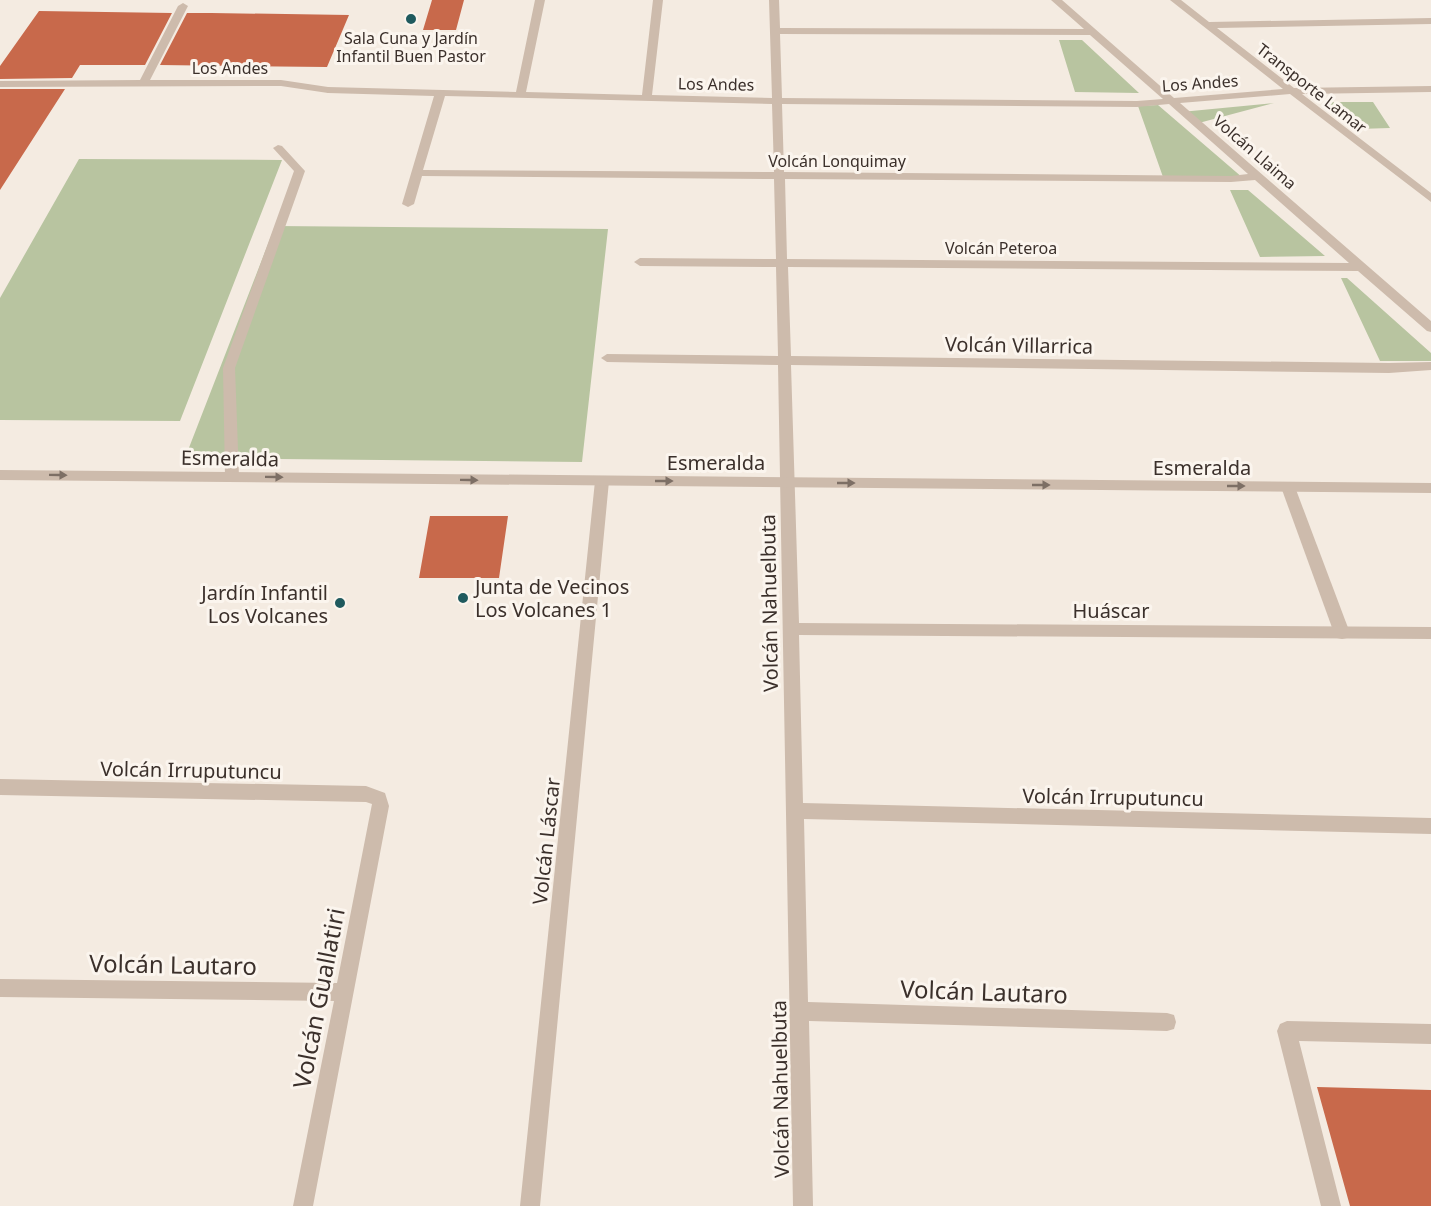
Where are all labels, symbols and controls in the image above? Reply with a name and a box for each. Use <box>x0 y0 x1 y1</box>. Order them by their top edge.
marker: Sala Cuna y Jardín Infantil Buen Pastor <box>404 12 418 26</box>
place label: Sala Cuna y Jardín Infantil Buen Pastor <box>336 27 486 67</box>
street label: Transporte Lamar <box>1252 38 1372 138</box>
street label: Los Andes <box>192 57 268 79</box>
street label: Los Andes <box>1161 69 1239 97</box>
street label: Los Andes <box>678 72 754 96</box>
street label: Volcán Llaima <box>1209 110 1301 194</box>
street label: Volcán Lonquimay <box>768 150 907 172</box>
street label: Volcán Peteroa <box>945 237 1057 259</box>
street label: Volcán Villarrica <box>945 330 1093 360</box>
street label: Esmeralda <box>181 444 279 472</box>
street label: Esmeralda <box>667 449 765 476</box>
street label: Esmeralda <box>1153 454 1251 481</box>
one-way arrow <box>49 470 68 480</box>
one-way arrow <box>265 473 284 482</box>
one-way arrow <box>460 475 479 484</box>
one-way arrow <box>655 477 674 486</box>
one-way arrow <box>837 478 856 488</box>
one-way arrow <box>1032 480 1051 490</box>
one-way arrow <box>1227 481 1246 491</box>
street label: Volcán Nahuelbuta <box>754 514 784 692</box>
place label: Junta de Vecinos Los Volcanes 1 <box>473 573 629 623</box>
place label: Jardín Infantil Los Volcanes <box>199 579 328 629</box>
marker: Junta de Vecinos Los Volcanes 1 <box>456 591 470 605</box>
marker: Jardín Infantil Los Volcanes <box>333 596 347 610</box>
street label: Huáscar <box>1072 597 1150 624</box>
street label: Volcán Irruputuncu <box>100 755 282 785</box>
street label: Volcán Láscar <box>526 776 566 906</box>
street label: Volcán Irruputuncu <box>1022 782 1204 812</box>
street label: Volcán Guallatiri <box>284 905 352 1091</box>
street label: Volcán Lautaro <box>89 946 257 982</box>
street label: Volcán Lautaro <box>900 972 1068 1010</box>
street label: Volcán Nahuelbuta <box>765 1000 795 1178</box>

